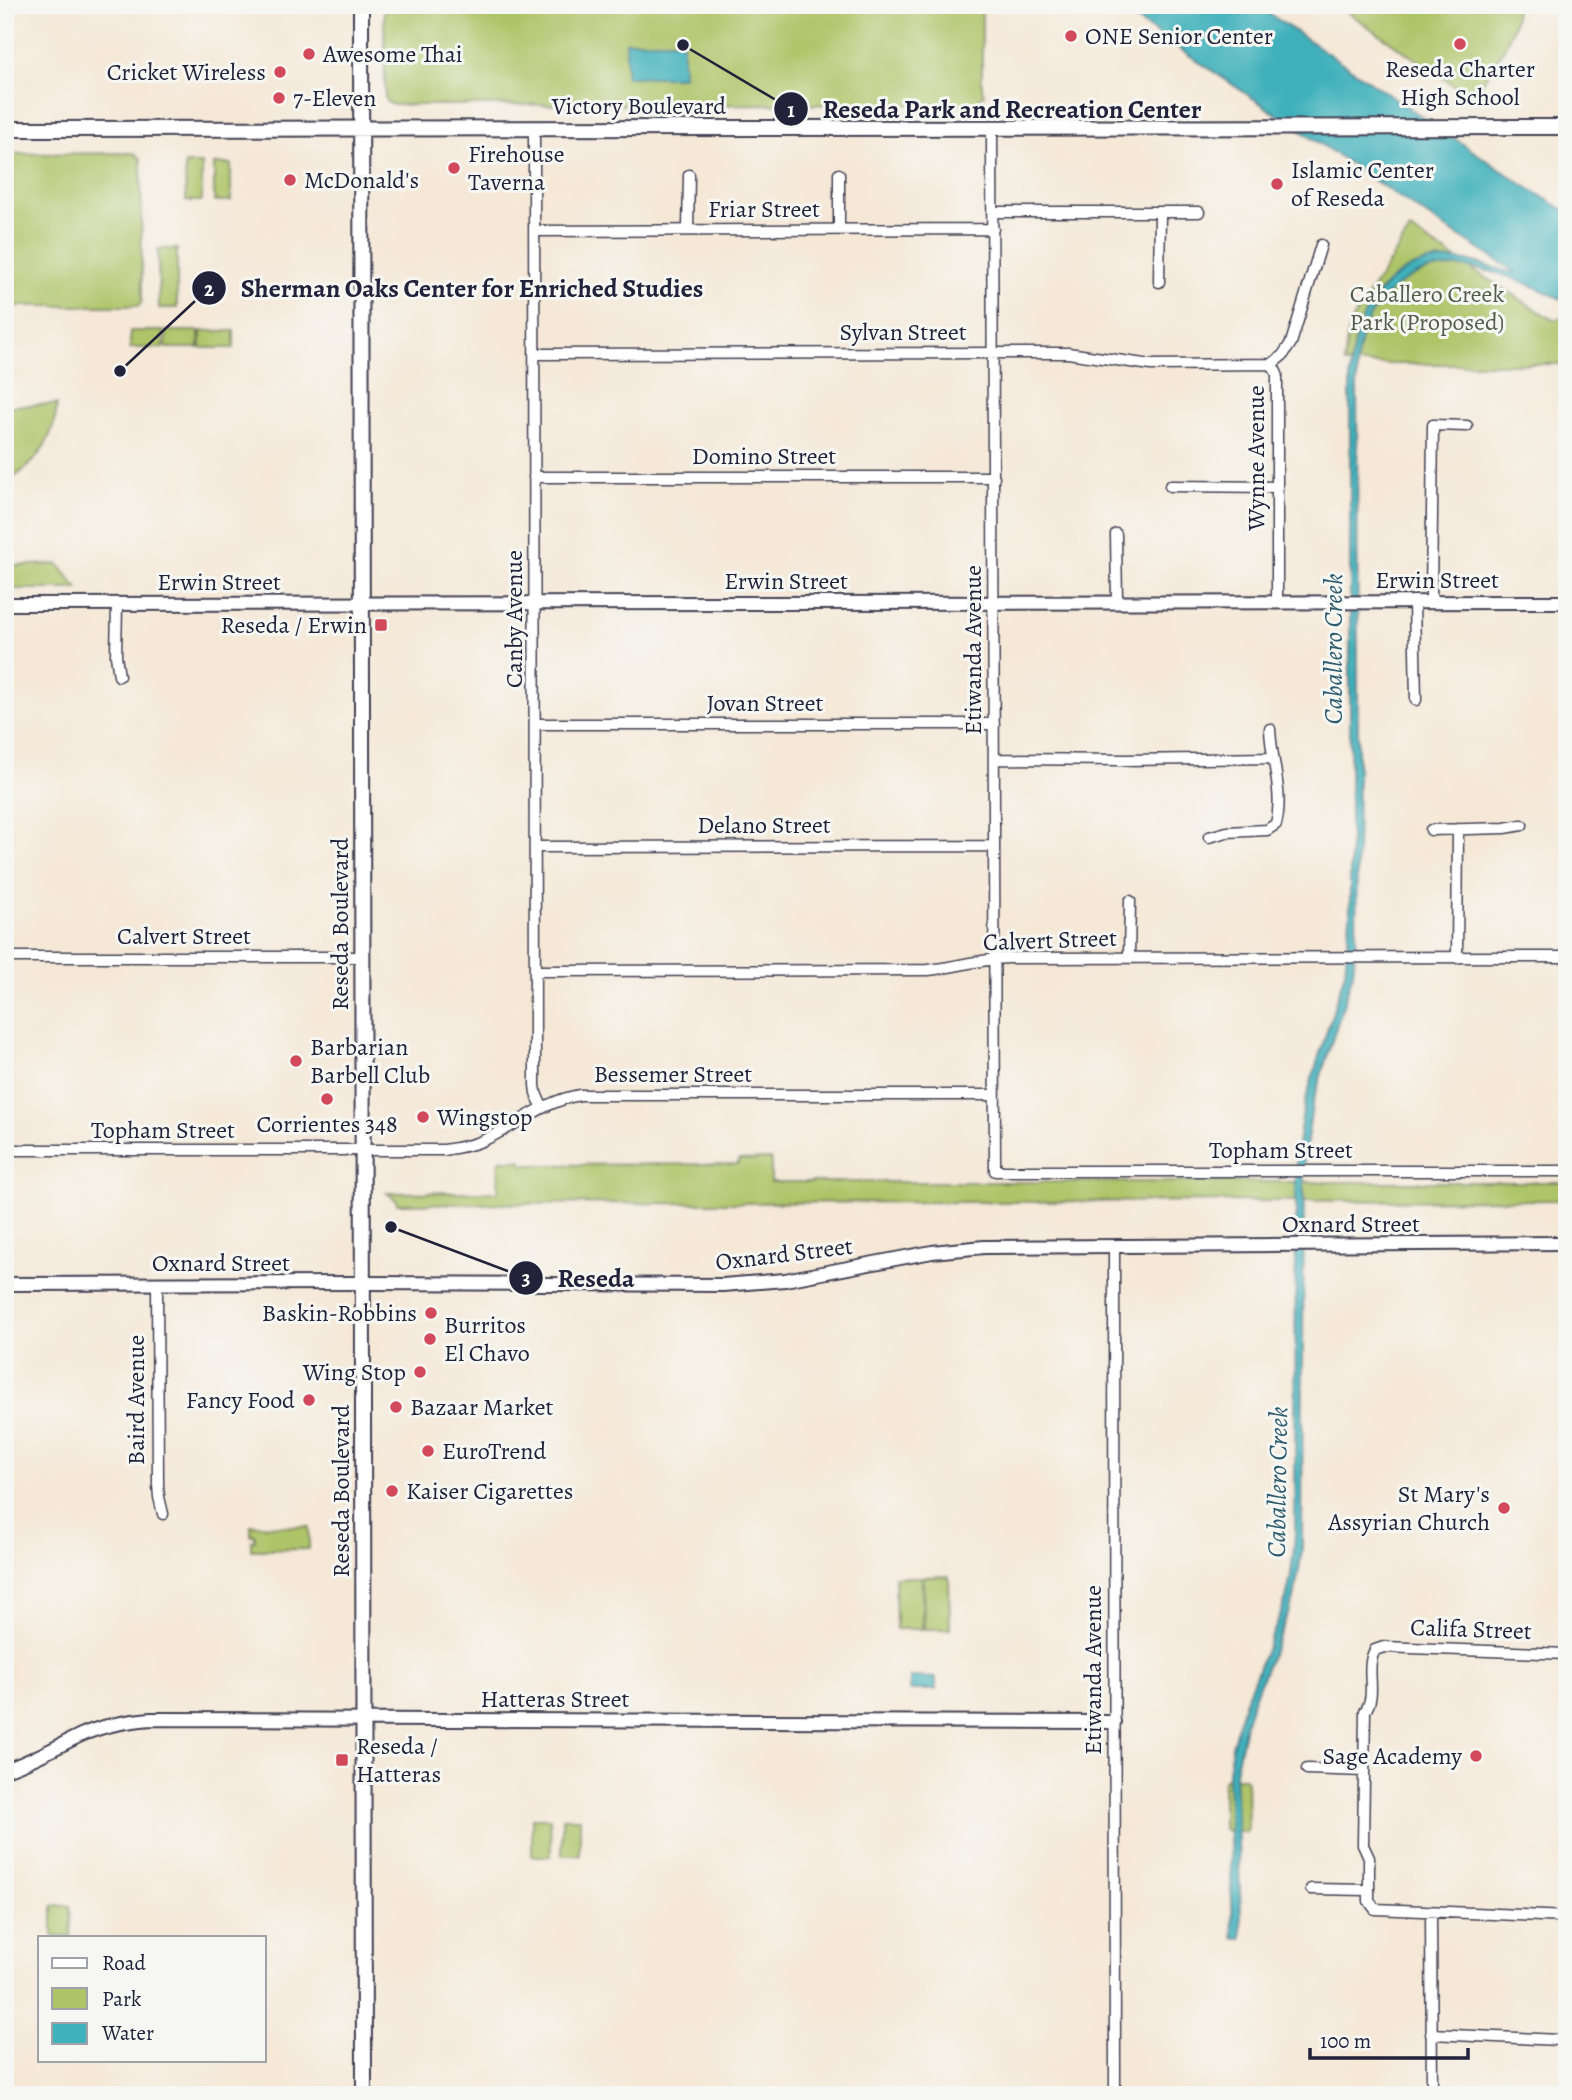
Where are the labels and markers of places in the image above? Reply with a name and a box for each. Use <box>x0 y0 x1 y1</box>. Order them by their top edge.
place label: ONE Senior Center <box>1085 20 1273 52</box>
marker: ONE Senior Center <box>1063 28 1079 44</box>
marker: Reseda Charter High School <box>1452 36 1468 52</box>
place label: Awesome Thai <box>322 38 463 70</box>
marker: Awesome Thai <box>301 46 317 62</box>
place label: Reseda Charter High School <box>1385 53 1535 113</box>
place label: Cricket Wireless <box>107 56 266 88</box>
marker: Cricket Wireless <box>272 64 288 80</box>
place label: 7-Eleven <box>293 82 376 114</box>
callout: Reseda Park and Recreation Center <box>773 86 1215 133</box>
marker: 7-Eleven <box>271 90 287 106</box>
place label: Firehouse Taverna <box>468 138 564 198</box>
place label: Islamic Center of Reseda <box>1291 154 1434 214</box>
marker: Firehouse Taverna <box>446 160 462 176</box>
place label: McDonald's <box>304 164 419 196</box>
marker: McDonald's <box>282 172 298 188</box>
marker: Islamic Center of Reseda <box>1269 176 1285 192</box>
callout: Sherman Oaks Center for Enriched Studies <box>192 265 717 312</box>
place label: Reseda / Erwin <box>221 609 367 641</box>
marker: Reseda / Erwin <box>373 617 389 633</box>
place label: Barbarian Barbell Club <box>310 1031 430 1091</box>
marker: Barbarian Barbell Club <box>288 1053 304 1069</box>
marker: Corrientes 348 <box>319 1091 335 1107</box>
place label: Wingstop <box>436 1101 533 1133</box>
place label: Corrientes 348 <box>256 1108 398 1140</box>
marker: Wingstop <box>415 1109 431 1125</box>
callout: Reseda <box>508 1254 648 1301</box>
place label: Baskin-Robbins <box>262 1297 417 1329</box>
marker: Baskin-Robbins <box>423 1305 439 1321</box>
place label: Burritos El Chavo <box>444 1309 530 1369</box>
marker: Burritos El Chavo <box>422 1331 438 1347</box>
place label: Wing Stop <box>302 1356 406 1388</box>
marker: Wing Stop <box>412 1364 428 1380</box>
place label: Fancy Food <box>186 1384 295 1416</box>
place label: Bazaar Market <box>410 1391 554 1423</box>
marker: Fancy Food <box>301 1392 317 1408</box>
marker: Bazaar Market <box>388 1399 404 1415</box>
place label: EuroTrend <box>442 1435 546 1467</box>
marker: EuroTrend <box>420 1443 436 1459</box>
place label: Kaiser Cigarettes <box>406 1475 573 1507</box>
place label: St Mary's Assyrian Church <box>1327 1478 1490 1538</box>
marker: Kaiser Cigarettes <box>384 1483 400 1499</box>
marker: St Mary's Assyrian Church <box>1496 1500 1512 1516</box>
place label: Reseda / Hatteras <box>356 1730 441 1790</box>
place label: Sage Academy <box>1322 1740 1462 1772</box>
marker: Sage Academy <box>1468 1748 1484 1764</box>
marker: Reseda / Hatteras <box>334 1752 350 1768</box>

